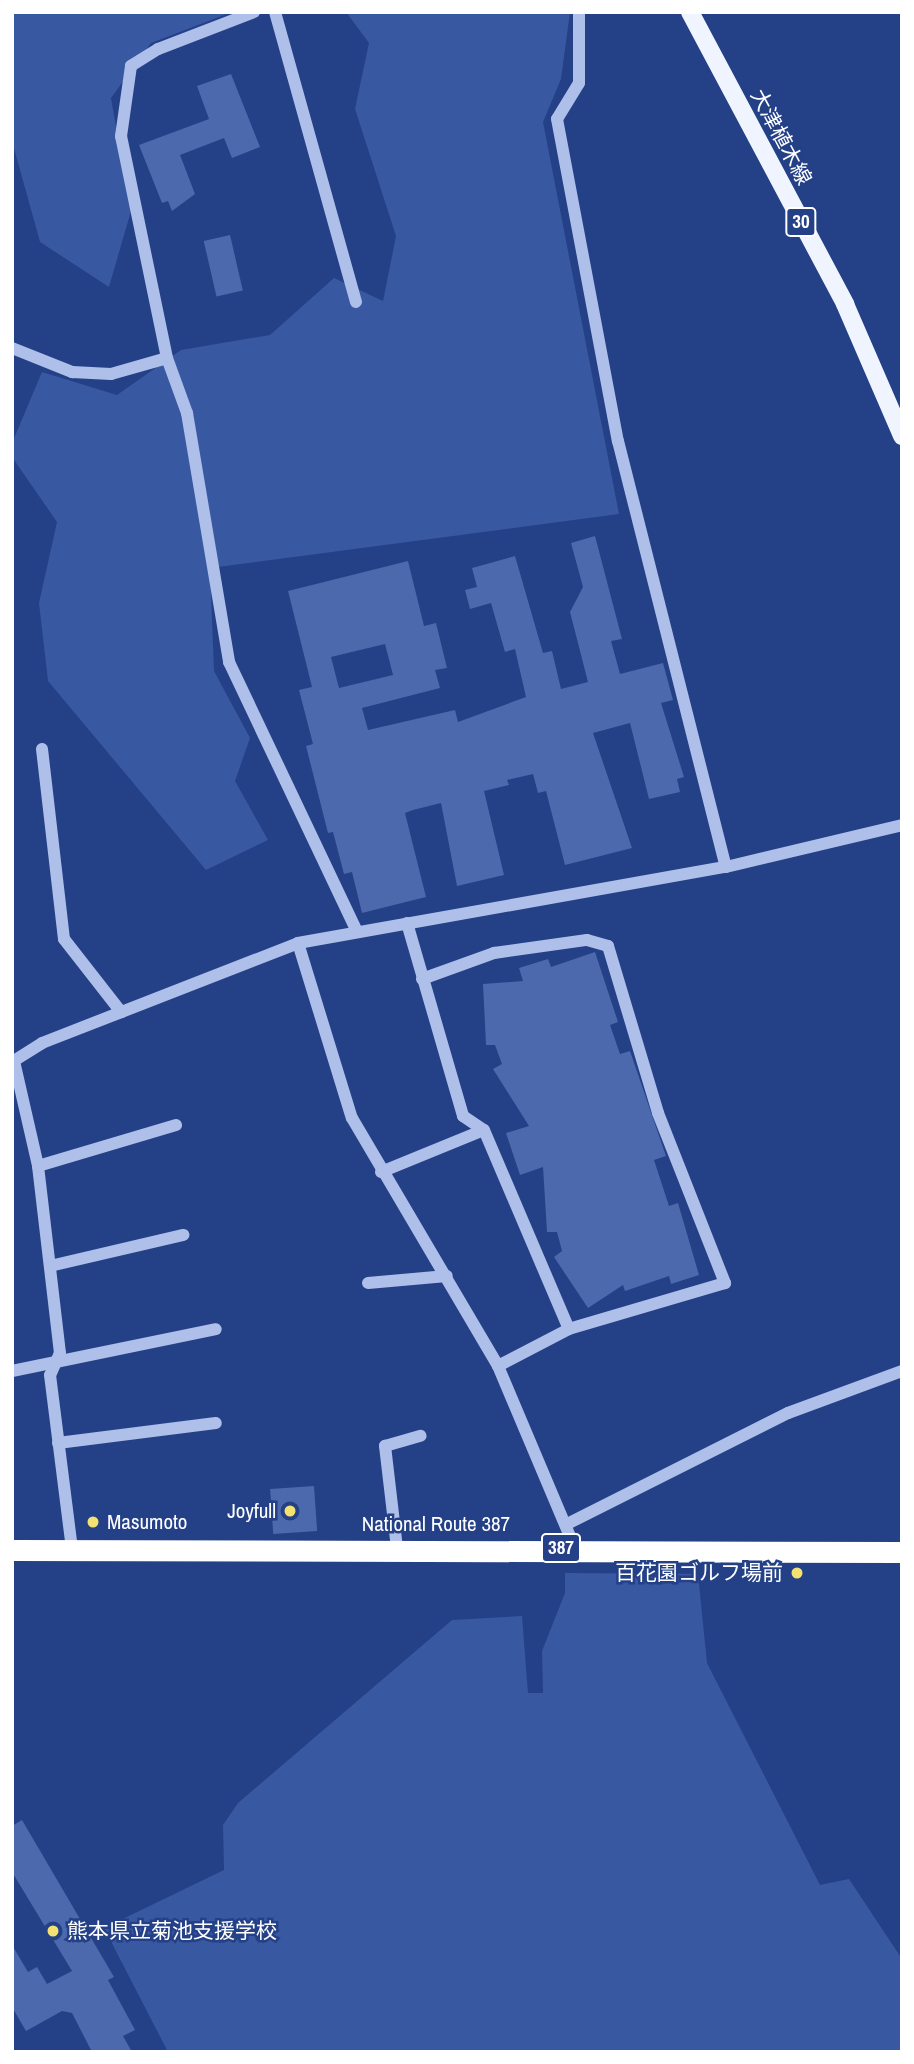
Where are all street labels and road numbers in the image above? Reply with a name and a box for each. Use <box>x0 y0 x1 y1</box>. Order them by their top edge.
street label: 大津植木線 <box>745 85 817 189</box>
road number: 30 <box>785 206 817 238</box>
street label: National Route 387 <box>362 1511 510 1537</box>
road number: 387 <box>540 1532 582 1564</box>

